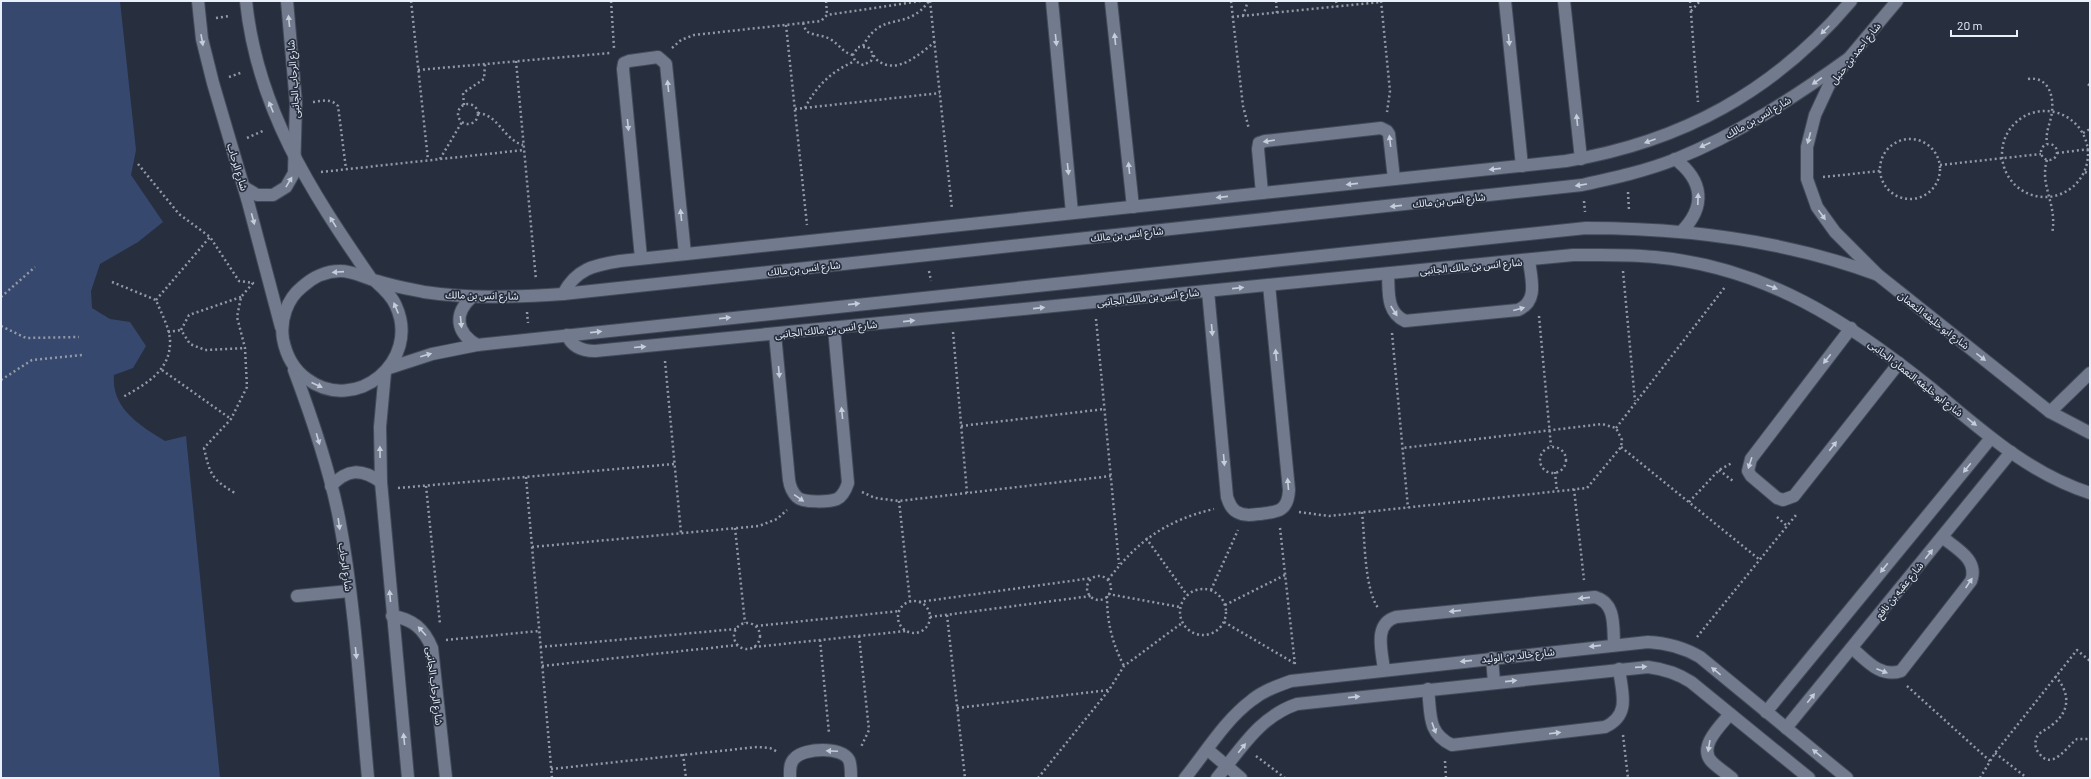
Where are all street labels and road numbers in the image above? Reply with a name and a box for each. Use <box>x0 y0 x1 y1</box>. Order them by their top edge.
street label: شارع احمد بن حنبل <box>1827 20 1884 87</box>
street label: شارع الرحاب الجانبى <box>284 39 304 119</box>
street label: شارع انس بن مالك <box>1723 93 1794 142</box>
street label: شارع الرحاب <box>223 142 251 193</box>
street label: شارع انس بن مالك <box>1412 190 1486 212</box>
street label: شارع انس بن مالك <box>1090 224 1164 246</box>
street label: شارع انس بن مالك الجانبى <box>1419 256 1523 278</box>
street label: شارع انس بن مالك <box>767 258 841 280</box>
street label: شارع انس بن مالك الجانبى <box>1096 286 1200 310</box>
street label: شارع انس بن مالك <box>445 288 519 304</box>
street label: شارع ابو خليفه النعمان <box>1895 289 1972 353</box>
street label: شارع انس بن مالك الجانبى <box>774 318 878 342</box>
street label: شارع ابو خليفه النعمان الجانبى <box>1865 337 1966 420</box>
street label: شارع الرحاب <box>335 542 355 592</box>
street label: شارع عقبه بن نافع <box>1873 559 1927 622</box>
street label: شارع خالد بن الوليد <box>1481 645 1556 667</box>
street label: شارع الرحاب الجانبى <box>422 646 446 726</box>

